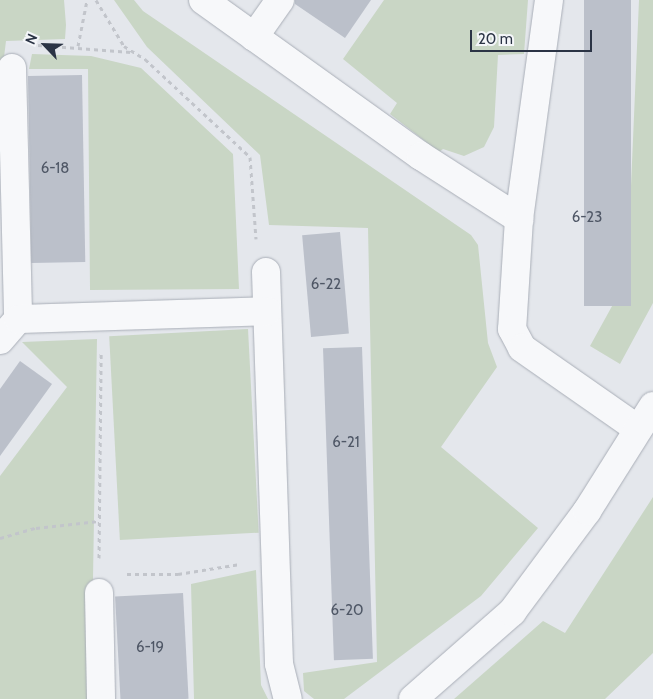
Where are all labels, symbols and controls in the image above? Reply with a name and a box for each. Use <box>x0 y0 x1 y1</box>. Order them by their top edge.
north arrow <box>20 20 70 70</box>
scale bar <box>473 20 596 52</box>
text: 20 m <box>478 30 513 48</box>
text: N <box>21 31 42 47</box>
house number: 6-18 <box>41 160 69 178</box>
house number: 6-23 <box>572 209 602 227</box>
house number: 6-22 <box>311 276 341 294</box>
house number: 6-21 <box>332 434 360 452</box>
house number: 6-20 <box>331 602 363 620</box>
house number: 6-19 <box>136 639 164 657</box>

